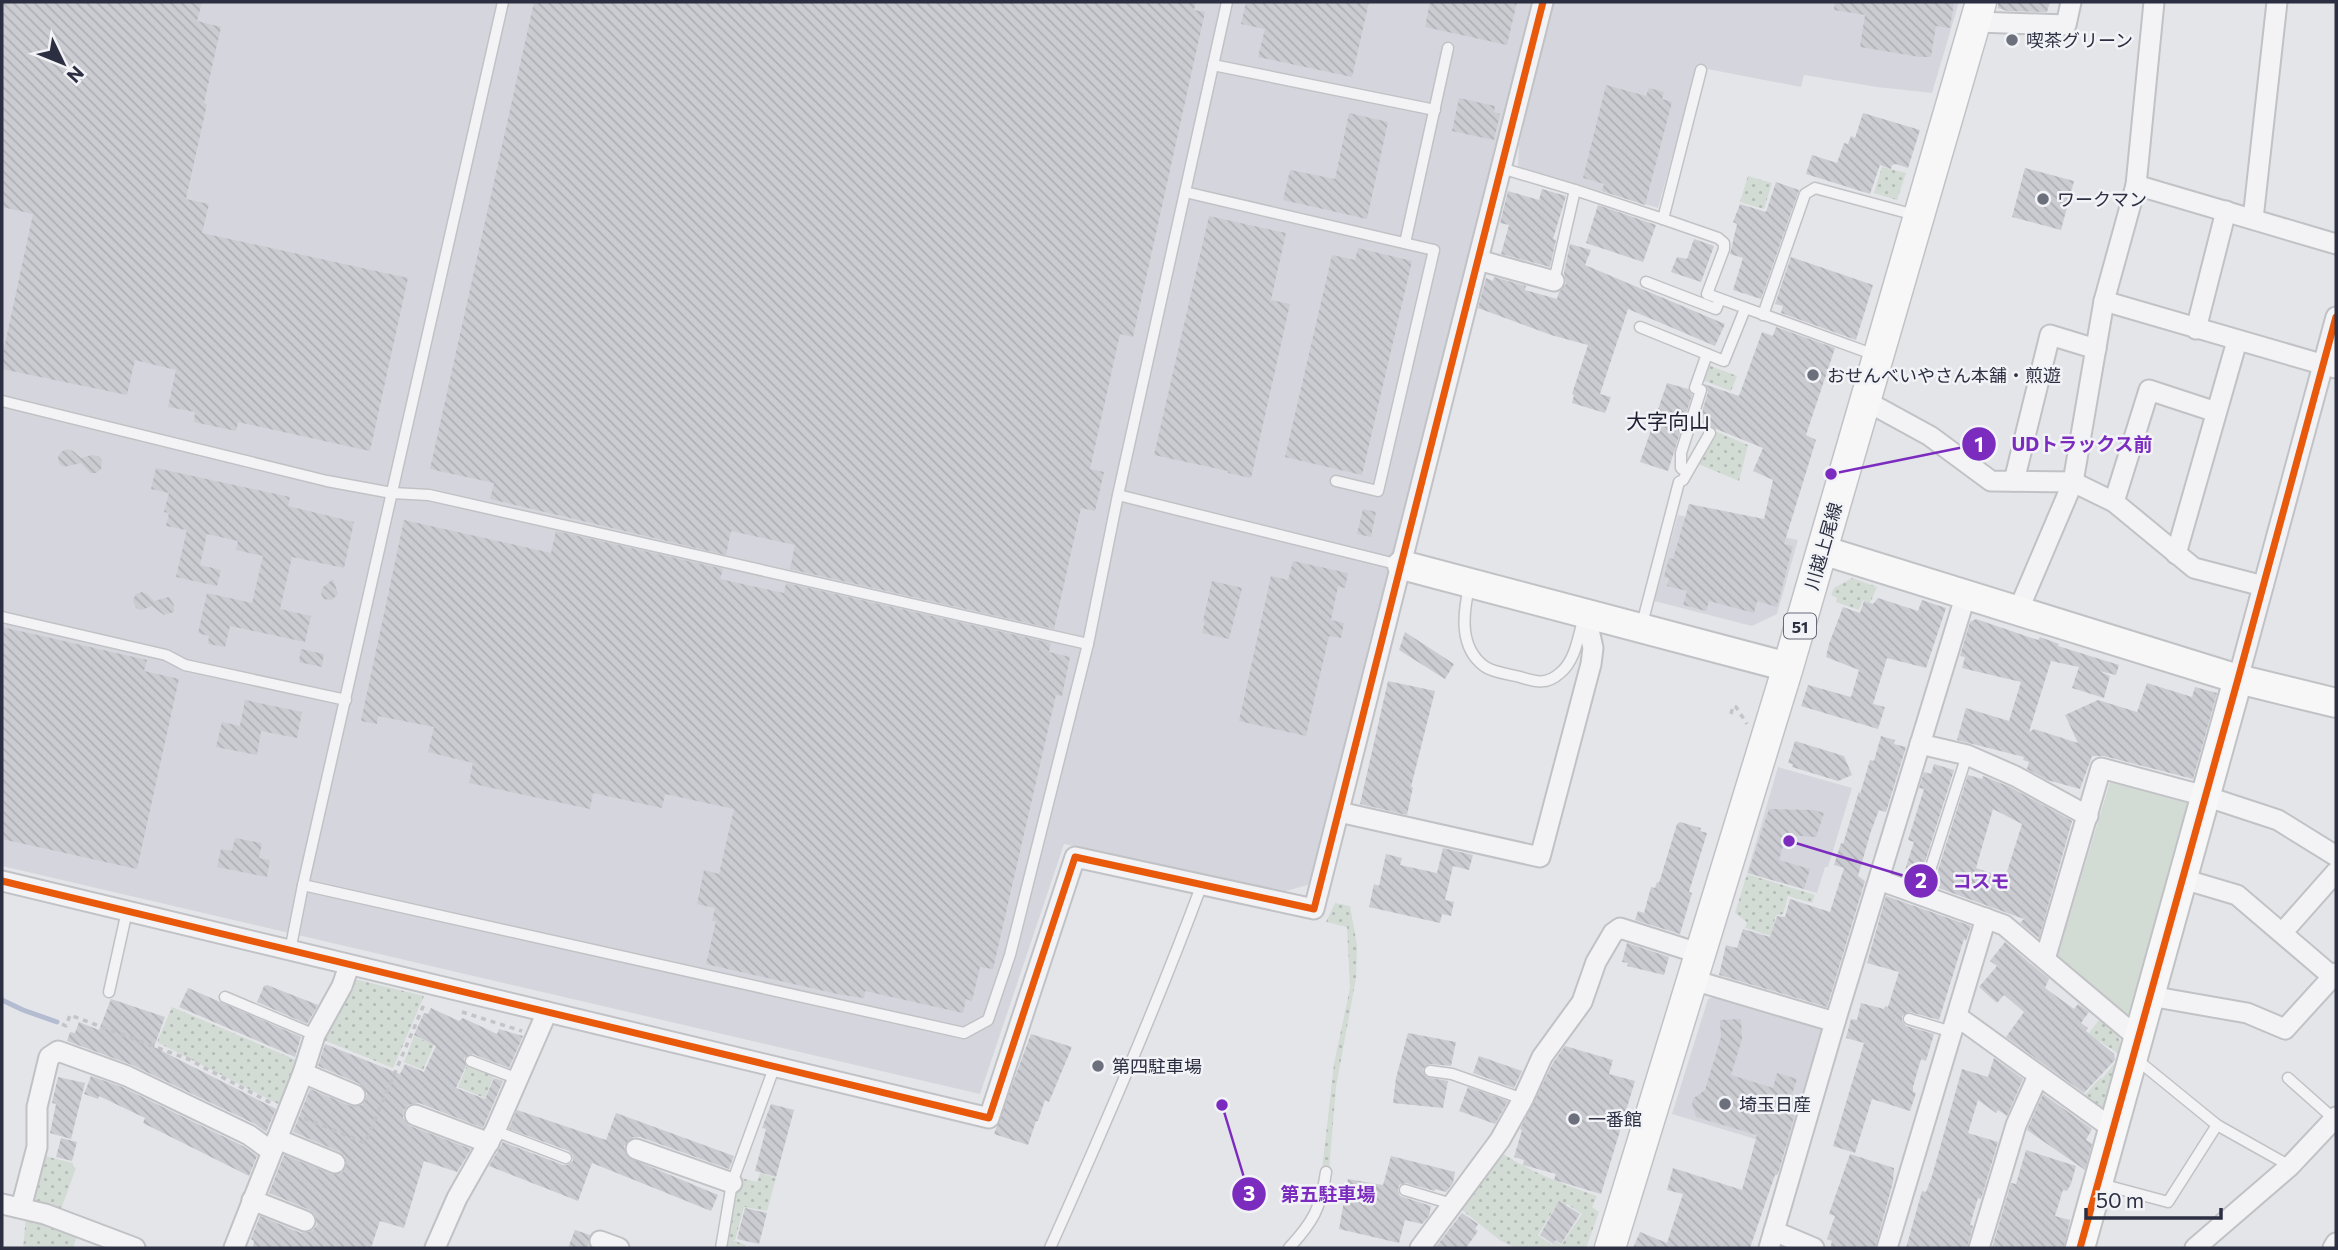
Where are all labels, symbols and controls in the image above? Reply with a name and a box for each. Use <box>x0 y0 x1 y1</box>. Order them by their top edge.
north arrow <box>28 28 98 98</box>
place label: 喫茶グリーン <box>2026 29 2133 51</box>
marker: 喫茶グリーン <box>2004 32 2020 48</box>
text: N <box>63 62 89 88</box>
place label: ワークマン <box>2057 188 2147 210</box>
marker: ワークマン <box>2035 191 2051 207</box>
place label: おせんべいやさん本舗・煎遊 <box>1827 364 2061 386</box>
marker: おせんべいやさん本舗・煎遊 <box>1805 367 1821 383</box>
district label: 大字向山 <box>1626 408 1710 433</box>
callout: UDトラックス前 <box>1962 424 2167 464</box>
text: 1 <box>1974 431 1984 456</box>
text: UDトラックス前 <box>2011 432 2153 455</box>
street label: 川越上尾線 <box>1800 500 1846 592</box>
road number: 51 <box>1784 614 1816 638</box>
callout: コスモ <box>1904 861 2024 901</box>
text: 2 <box>1915 867 1927 892</box>
text: コスモ <box>1952 869 2010 892</box>
place label: 第四駐車場 <box>1112 1055 1202 1077</box>
marker: 第四駐車場 <box>1090 1058 1106 1074</box>
place label: 埼玉日産 <box>1739 1093 1811 1115</box>
marker: 埼玉日産 <box>1717 1096 1733 1112</box>
place label: 一番館 <box>1588 1108 1642 1130</box>
marker: 一番館 <box>1566 1111 1582 1127</box>
callout: 第五駐車場 <box>1232 1174 1390 1214</box>
scale bar <box>2086 1176 2221 1220</box>
text: 3 <box>1243 1180 1255 1205</box>
text: 第五駐車場 <box>1280 1182 1376 1205</box>
text: 50 m <box>2096 1187 2144 1212</box>

